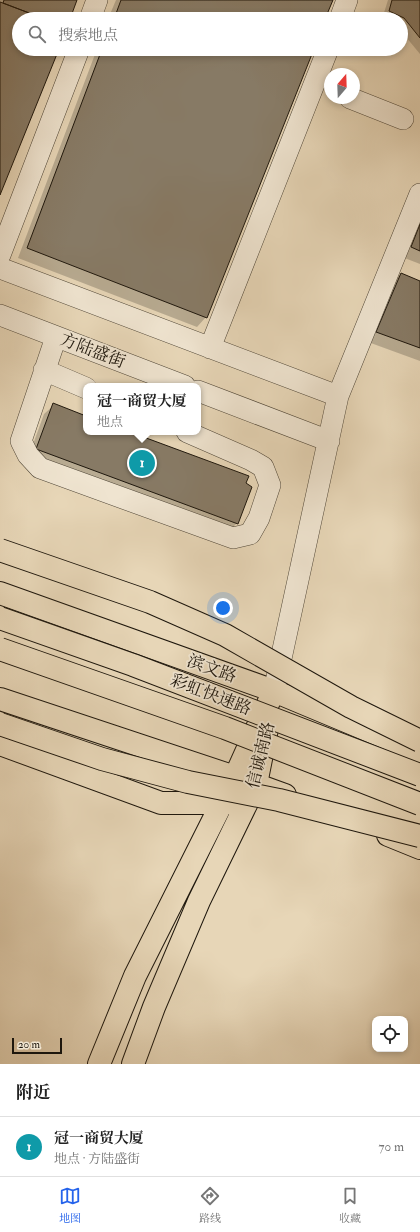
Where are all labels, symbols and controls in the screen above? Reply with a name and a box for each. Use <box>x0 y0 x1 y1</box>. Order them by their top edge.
search box <box>12 12 408 56</box>
icon: search <box>26 23 48 45</box>
text: 搜索地点 <box>58 26 118 45</box>
north arrow <box>324 68 360 104</box>
street label: 方陆盛街 <box>57 328 128 372</box>
popup <box>83 383 201 435</box>
text: 冠一商贸大厦 <box>97 392 187 411</box>
text: 地点 <box>97 414 123 430</box>
pin: 1 <box>129 448 155 478</box>
your location <box>213 598 233 618</box>
street label: 滨文路 <box>184 650 239 687</box>
street label: 彩虹快速路 <box>167 669 254 720</box>
street label: 信诚南路 <box>242 720 279 791</box>
map controls <box>372 1016 408 1052</box>
button: locate <box>372 1016 408 1052</box>
scale bar <box>12 1036 62 1055</box>
text: 20 m <box>18 1038 40 1051</box>
text: 附近 <box>16 1082 50 1103</box>
text: 冠一商贸大厦 <box>54 1129 144 1148</box>
text: 1 <box>27 1139 31 1155</box>
text: 70 m <box>379 1139 404 1155</box>
text: 地点 · 方陆盛街 <box>54 1151 140 1167</box>
tab: 地图 <box>59 1185 81 1225</box>
tab: 路线 <box>199 1185 221 1225</box>
tab: 收藏 <box>339 1185 361 1225</box>

